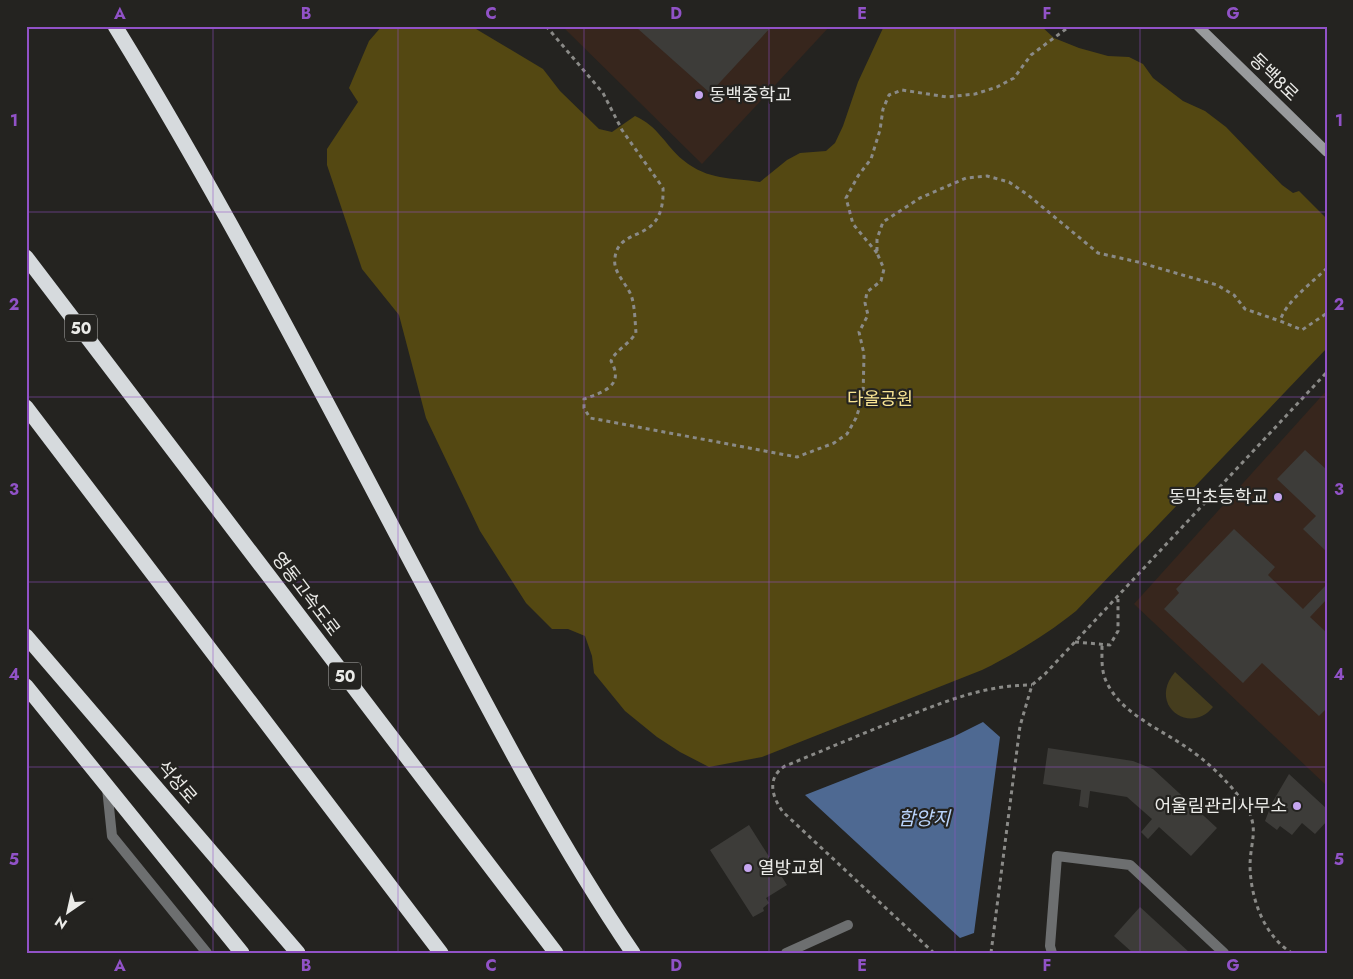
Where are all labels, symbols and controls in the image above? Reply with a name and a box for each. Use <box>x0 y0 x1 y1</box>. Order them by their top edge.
text: A <box>113 2 126 25</box>
text: B <box>301 2 311 25</box>
text: C <box>485 2 497 25</box>
text: D <box>670 2 682 25</box>
text: E <box>857 2 867 25</box>
text: F <box>1043 2 1051 25</box>
text: G <box>1226 2 1240 25</box>
street label: 동백8로 <box>1244 47 1304 107</box>
place label: 동백중학교 <box>709 82 792 108</box>
marker: 동백중학교 <box>693 89 705 101</box>
text: 1 <box>10 109 18 132</box>
text: 1 <box>1335 109 1343 132</box>
text: 2 <box>9 293 19 316</box>
text: 2 <box>1334 293 1344 316</box>
road number: 50 <box>65 314 97 342</box>
park label: 다올공원 <box>847 386 913 412</box>
text: 3 <box>9 478 19 501</box>
text: 3 <box>1334 478 1344 501</box>
place label: 동막초등학교 <box>1169 484 1268 510</box>
marker: 동막초등학교 <box>1272 491 1284 503</box>
street label: 영동고속도로 <box>266 547 346 641</box>
road number: 50 <box>329 662 361 689</box>
text: 4 <box>8 663 20 686</box>
text: 4 <box>1333 663 1345 686</box>
street label: 석성로 <box>151 755 203 809</box>
place label: 어울림관리사무소 <box>1155 793 1287 819</box>
marker: 어울림관리사무소 <box>1291 800 1303 812</box>
water label: 함양지 <box>898 805 952 832</box>
text: 5 <box>9 848 19 871</box>
text: 5 <box>1334 848 1344 871</box>
place label: 열방교회 <box>758 855 824 881</box>
marker: 열방교회 <box>742 862 754 874</box>
north arrow <box>42 886 92 936</box>
text: N <box>51 911 71 934</box>
text: A <box>113 954 126 977</box>
text: B <box>301 954 311 977</box>
text: C <box>485 954 497 977</box>
text: D <box>670 954 682 977</box>
text: E <box>857 954 867 977</box>
text: F <box>1043 954 1051 977</box>
text: G <box>1226 954 1240 977</box>

